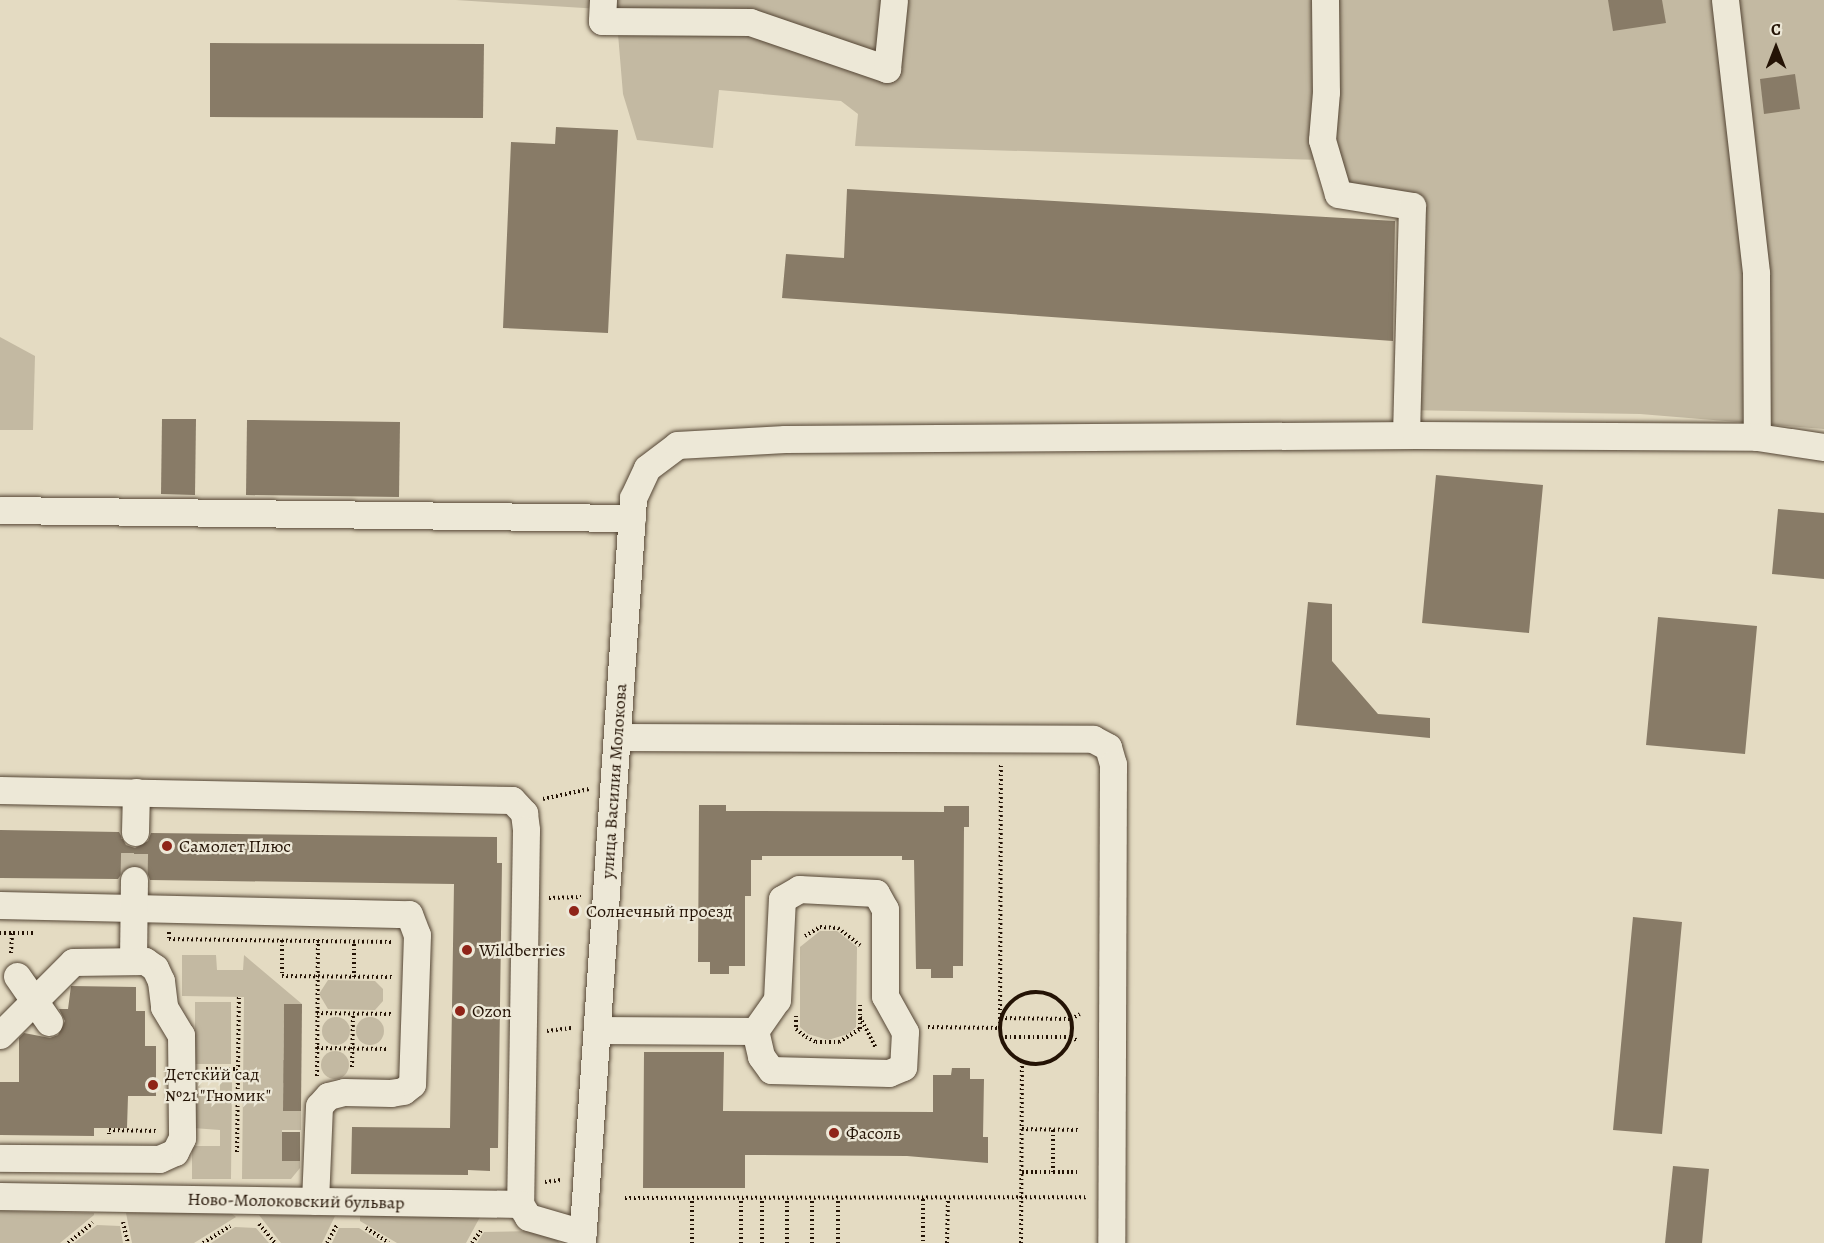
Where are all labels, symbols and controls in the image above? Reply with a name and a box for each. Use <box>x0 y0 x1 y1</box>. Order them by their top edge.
north arrow <box>1746 18 1806 78</box>
text: С <box>1771 19 1781 41</box>
street label: улица Василия Молокова <box>596 683 632 879</box>
place label: Самолет Плюс <box>179 835 291 857</box>
marker: Самолет Плюс <box>160 839 174 853</box>
place label: Солнечный проезд <box>586 900 732 922</box>
marker: Солнечный проезд <box>567 904 581 918</box>
place label: Wildberries <box>479 939 566 961</box>
marker: Wildberries <box>460 943 474 957</box>
place label: Ozon <box>472 1000 512 1022</box>
marker: Ozon <box>453 1004 467 1018</box>
place label: Детский сад №21 "Гномик" <box>165 1064 272 1106</box>
marker: Детский сад №21 "Гномик" <box>146 1078 160 1092</box>
place label: Фасоль <box>846 1122 900 1144</box>
marker: Фасоль <box>827 1126 841 1140</box>
street label: Ново-Молоковский бульвар <box>187 1188 405 1214</box>

